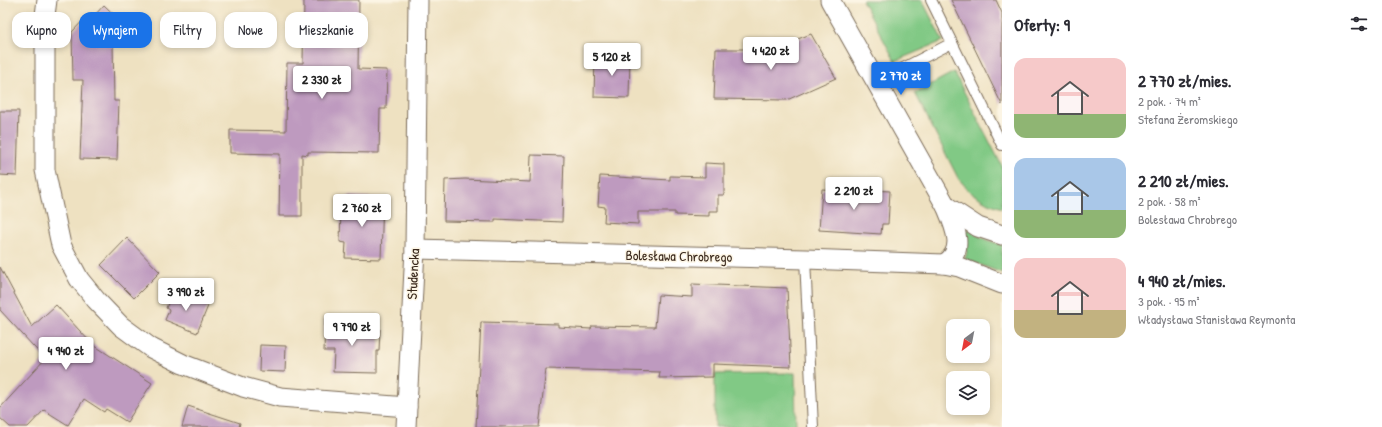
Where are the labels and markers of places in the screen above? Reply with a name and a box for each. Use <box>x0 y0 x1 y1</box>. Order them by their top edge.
pin: 4 420 zł <box>730 37 812 71</box>
pin: 5 120 zł <box>571 43 653 77</box>
pin: 2 770 zł <box>860 62 942 96</box>
pin: 2 330 zł <box>281 66 363 100</box>
pin: 2 210 zł <box>813 177 895 211</box>
pin: 2 760 zł <box>321 194 403 228</box>
pin: 3 990 zł <box>145 278 227 312</box>
pin: 9 790 zł <box>311 313 393 347</box>
pin: 4 940 zł <box>25 337 107 371</box>

